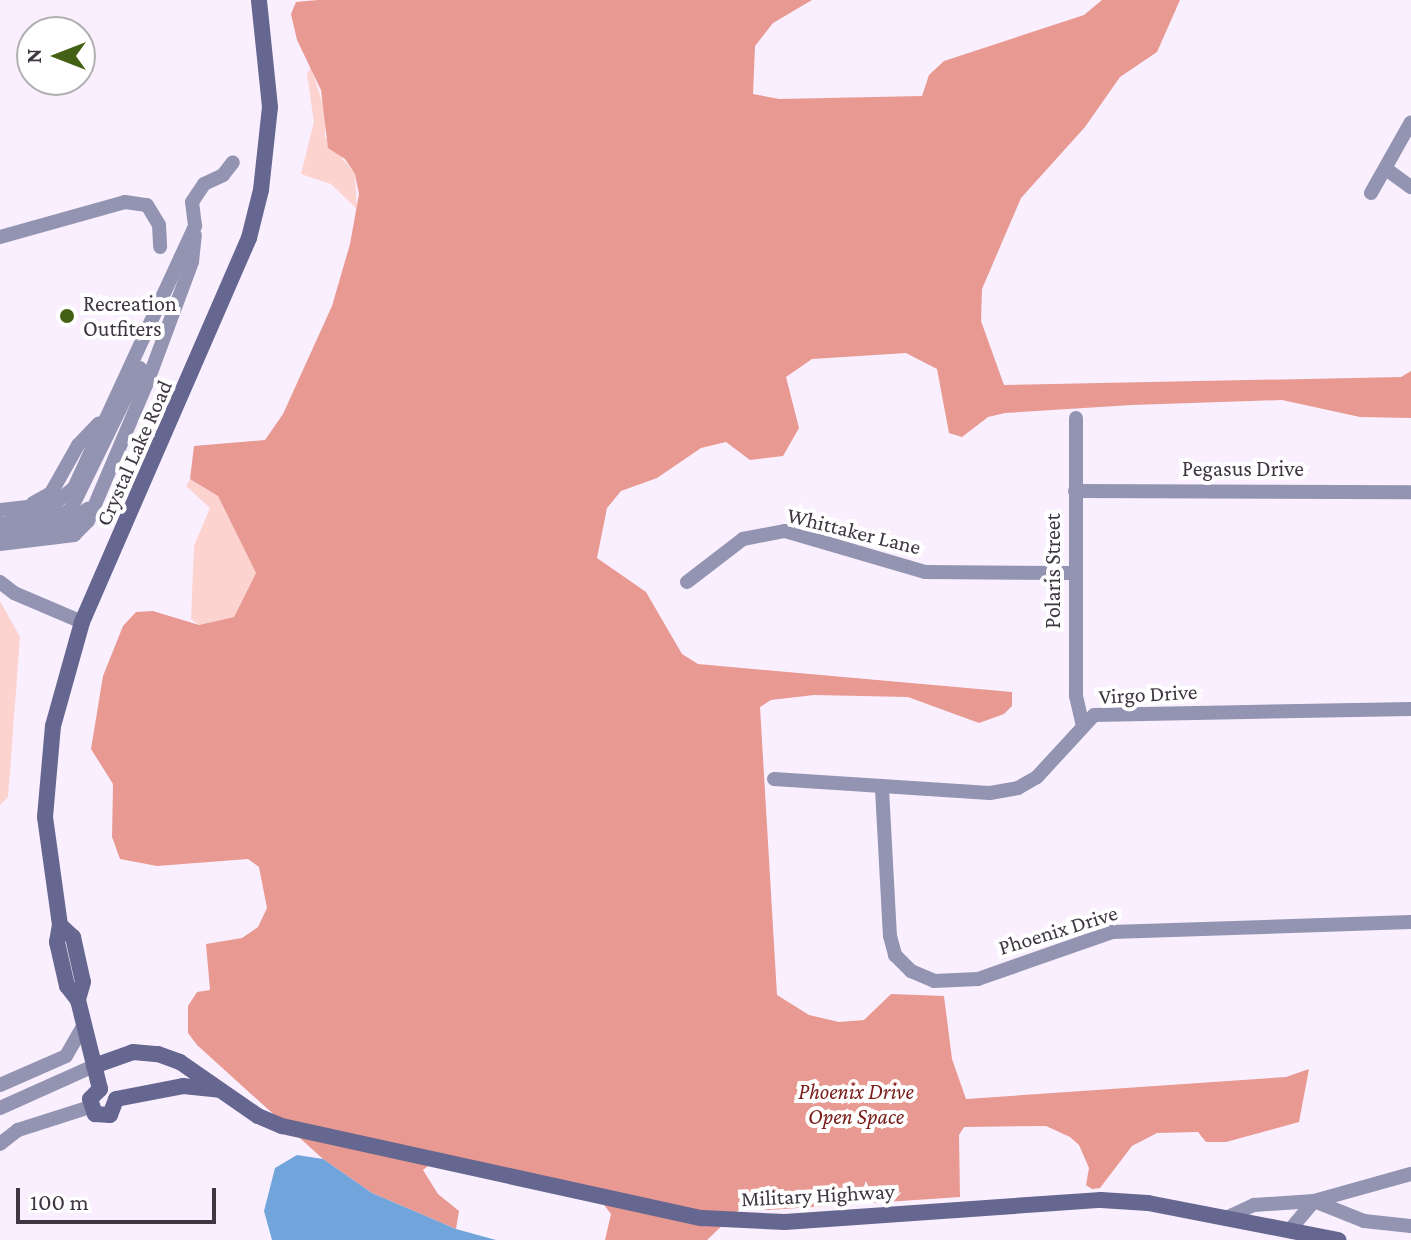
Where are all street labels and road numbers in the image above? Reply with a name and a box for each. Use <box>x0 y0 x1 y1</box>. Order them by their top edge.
street label: Crystal Lake Road <box>90 376 178 530</box>
street label: Pegasus Drive <box>1182 456 1304 482</box>
street label: Whittaker Lane <box>784 502 924 560</box>
street label: Polaris Street <box>1040 513 1066 629</box>
street label: Virgo Drive <box>1098 678 1198 710</box>
street label: Phoenix Drive <box>995 899 1121 961</box>
street label: Military Highway <box>740 1178 896 1212</box>

